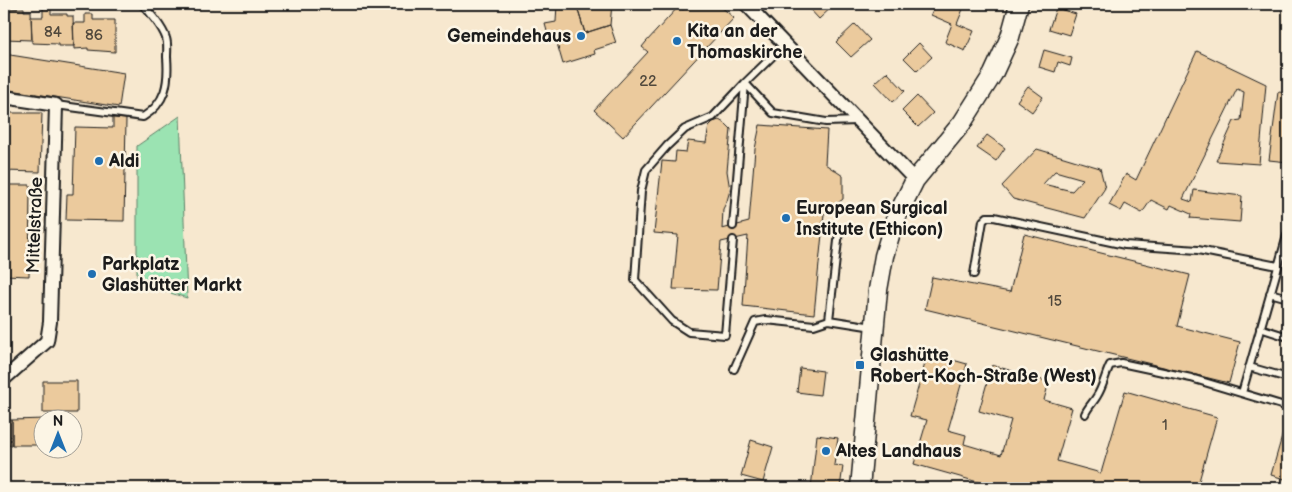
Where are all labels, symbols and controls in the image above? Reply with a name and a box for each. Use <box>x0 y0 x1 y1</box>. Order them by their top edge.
place label: Kita an der Thomaskirche <box>687 21 803 63</box>
house number: 84 <box>44 23 62 42</box>
house number: 86 <box>85 26 103 45</box>
place label: Gemeindehaus <box>447 26 571 47</box>
marker: Gemeindehaus <box>575 30 587 42</box>
marker: Kita an der Thomaskirche <box>671 35 683 47</box>
house number: 22 <box>639 72 657 91</box>
place label: Aldi <box>108 151 139 172</box>
marker: Aldi <box>93 155 105 167</box>
street label: Mittelstraße <box>23 176 47 274</box>
place label: European Surgical Institute (Ethicon) <box>796 198 947 240</box>
marker: European Surgical Institute (Ethicon) <box>780 212 792 224</box>
place label: Parkplatz Glashütter Markt <box>102 254 242 296</box>
marker: Parkplatz Glashütter Markt <box>86 268 98 280</box>
house number: 15 <box>1048 292 1062 311</box>
place label: Glashütte, Robert-Koch-Straße (West) <box>870 345 1097 387</box>
marker: Glashütte, Robert-Koch-Straße (West) <box>854 359 866 371</box>
north arrow <box>32 410 82 460</box>
text: N <box>53 413 63 430</box>
house number: 1 <box>1162 416 1168 435</box>
place label: Altes Landhaus <box>835 441 962 462</box>
marker: Altes Landhaus <box>820 445 832 457</box>

